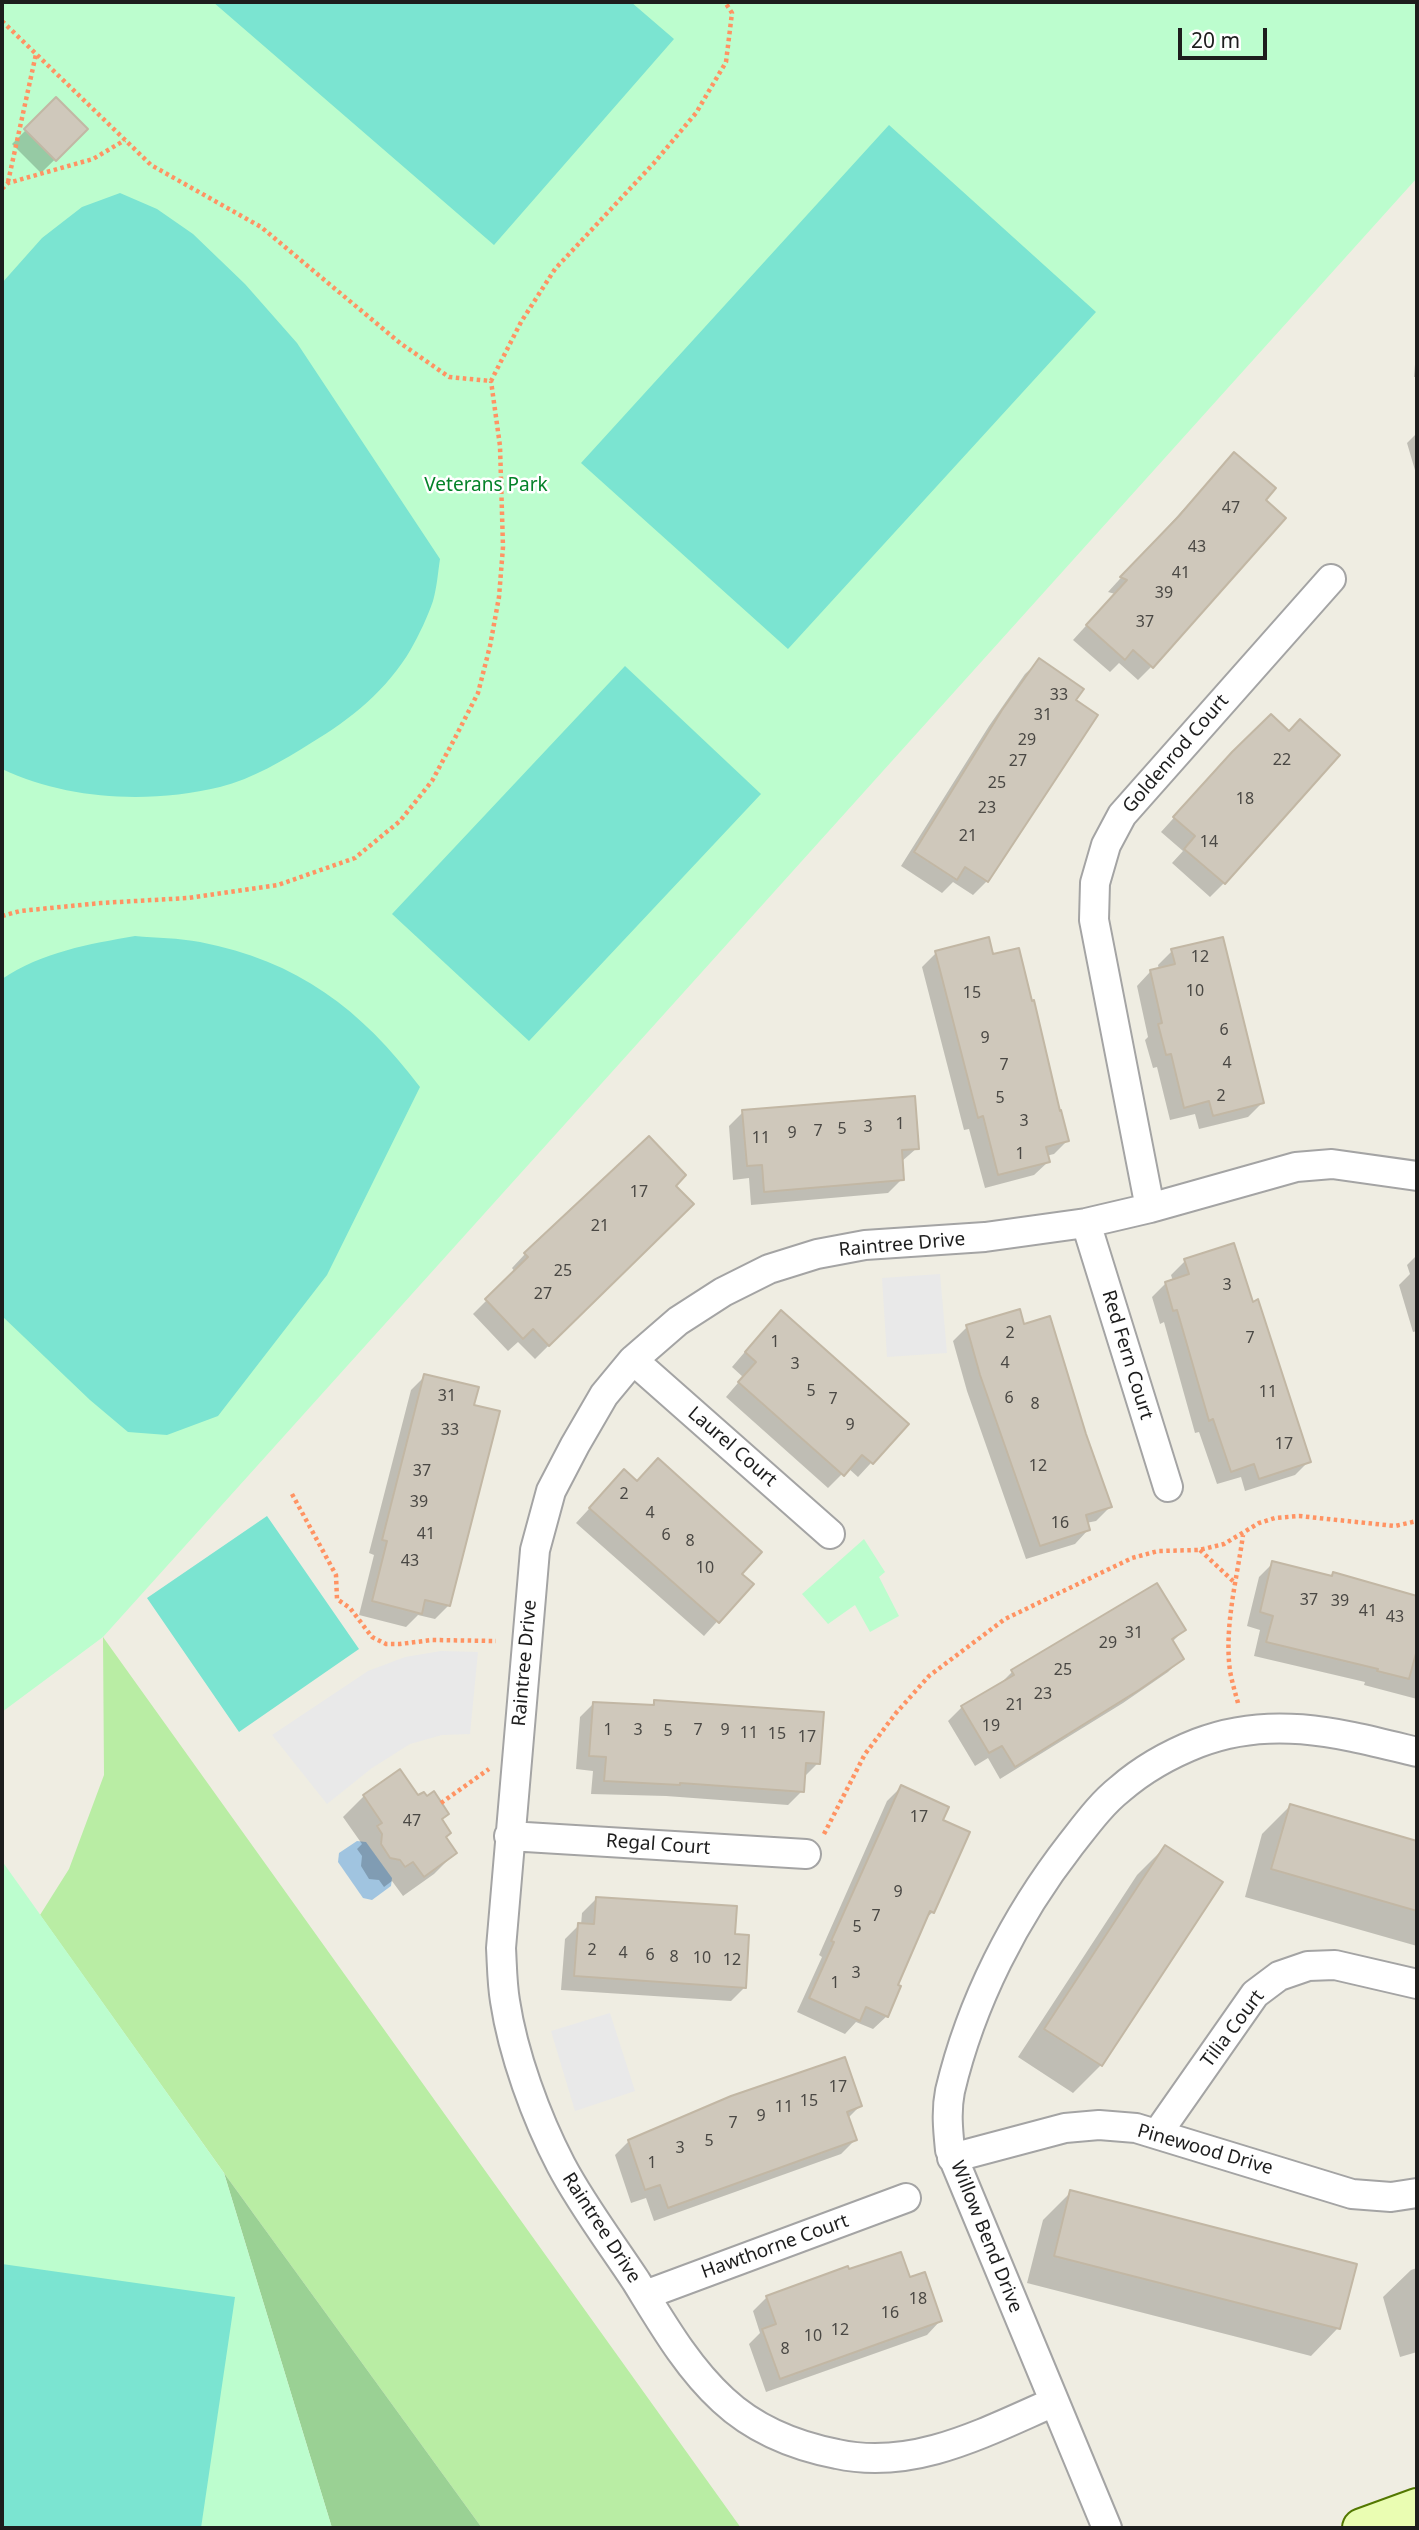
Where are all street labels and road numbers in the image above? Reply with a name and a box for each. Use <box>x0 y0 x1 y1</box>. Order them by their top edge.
street label: Goldenrod Court <box>1118 690 1234 818</box>
street label: Raintree Drive <box>838 1228 966 1262</box>
street label: Red Fern Court <box>1096 1287 1158 1423</box>
street label: Laurel Court <box>683 1402 781 1492</box>
street label: Raintree Drive <box>508 1599 542 1727</box>
street label: Regal Court <box>605 1830 711 1860</box>
street label: Tilia Court <box>1197 1986 1269 2072</box>
street label: Pinewood Drive <box>1135 2120 1275 2180</box>
street label: Willow Bend Drive <box>945 2158 1027 2316</box>
street label: Raintree Drive <box>557 2169 645 2287</box>
street label: Hawthorne Court <box>698 2210 852 2284</box>

